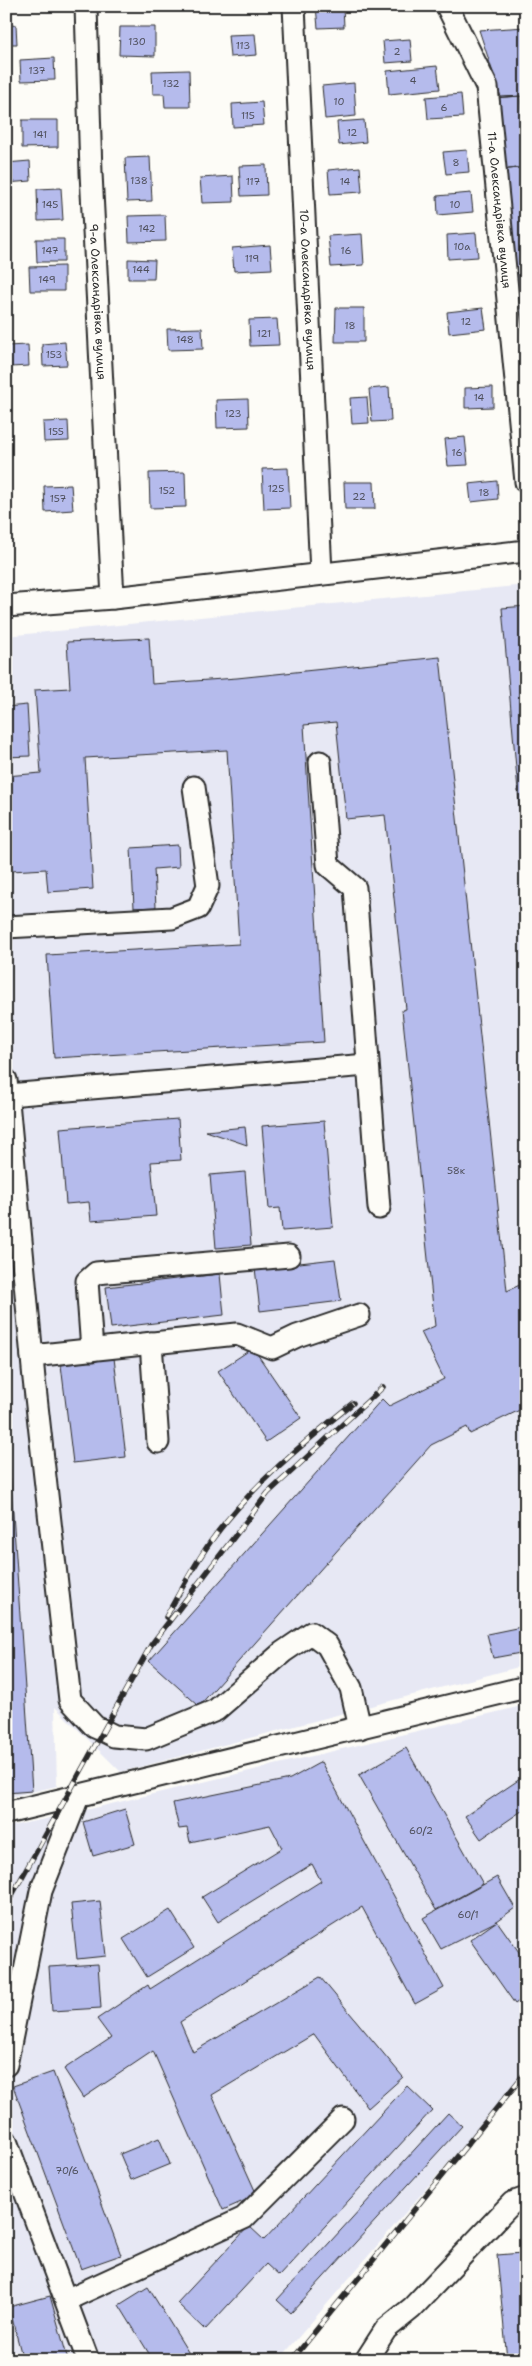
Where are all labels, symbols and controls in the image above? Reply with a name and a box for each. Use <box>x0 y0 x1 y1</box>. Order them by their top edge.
house number: 130 <box>128 35 146 48</box>
house number: 113 <box>236 39 250 52</box>
house number: 2 <box>394 45 401 58</box>
house number: 137 <box>29 64 45 77</box>
house number: 4 <box>410 74 417 87</box>
house number: 132 <box>162 77 180 90</box>
house number: 10 <box>334 95 344 108</box>
house number: 6 <box>441 101 448 114</box>
house number: 115 <box>241 109 255 122</box>
house number: 12 <box>347 126 357 139</box>
house number: 141 <box>33 128 47 141</box>
street label: 11-а Олександрівка вулиця <box>483 131 515 289</box>
house number: 8 <box>453 156 460 169</box>
house number: 138 <box>130 174 148 187</box>
house number: 117 <box>246 175 260 188</box>
house number: 14 <box>340 175 350 188</box>
house number: 145 <box>42 198 58 211</box>
house number: 10 <box>450 198 460 211</box>
street label: 10-а Олександрівка вулиця <box>296 209 319 371</box>
house number: 142 <box>138 222 156 235</box>
street label: 9-а Олександрівка вулиця <box>86 223 110 380</box>
house number: 10а <box>453 240 471 253</box>
house number: 147 <box>41 244 59 257</box>
house number: 16 <box>341 244 351 257</box>
house number: 119 <box>245 252 259 265</box>
house number: 144 <box>132 263 150 276</box>
house number: 149 <box>38 273 56 286</box>
house number: 12 <box>461 315 471 328</box>
house number: 18 <box>344 319 356 332</box>
house number: 121 <box>257 327 271 340</box>
house number: 148 <box>176 333 194 346</box>
house number: 153 <box>46 348 62 361</box>
house number: 14 <box>474 391 484 404</box>
house number: 123 <box>224 407 242 420</box>
house number: 155 <box>48 425 64 438</box>
house number: 16 <box>452 446 462 459</box>
house number: 125 <box>268 482 284 495</box>
house number: 152 <box>159 484 175 497</box>
house number: 18 <box>478 486 490 499</box>
house number: 22 <box>352 490 366 503</box>
house number: 157 <box>50 492 66 505</box>
house number: 58к <box>447 1164 466 1177</box>
house number: 60/2 <box>409 1824 433 1837</box>
house number: 60/1 <box>457 1908 479 1921</box>
house number: 70/6 <box>55 2164 79 2177</box>

